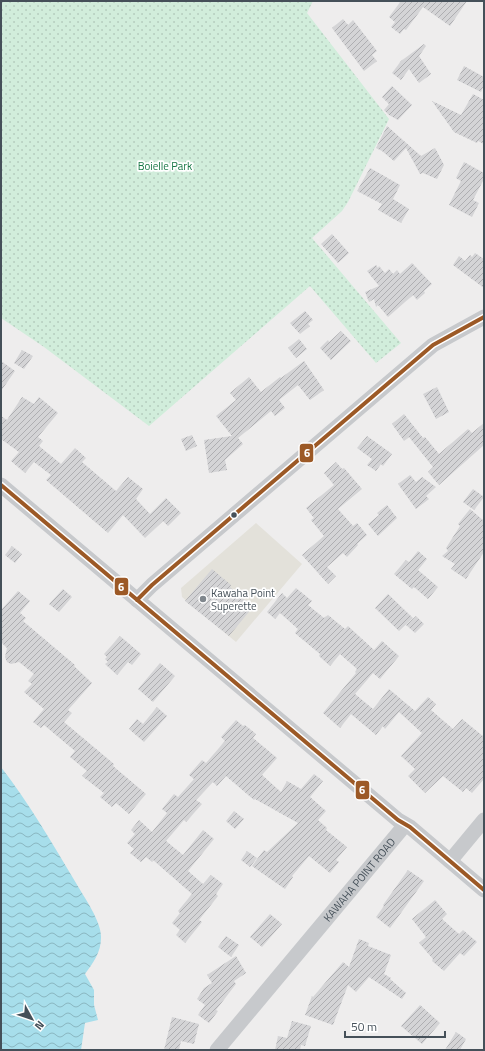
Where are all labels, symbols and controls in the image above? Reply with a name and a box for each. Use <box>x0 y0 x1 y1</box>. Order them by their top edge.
park label: Boielle Park <box>138 158 193 174</box>
line badge: 6 <box>299 443 314 463</box>
text: 6 <box>304 445 310 461</box>
unlabelled marker <box>229 510 239 520</box>
line badge: 6 <box>114 577 129 596</box>
text: 6 <box>118 579 124 595</box>
place label: Kawaha Point Superette <box>211 585 275 614</box>
marker: Kawaha Point Superette <box>198 594 208 604</box>
line badge: 6 <box>355 780 370 800</box>
text: 6 <box>359 782 365 798</box>
street label: KAWAHA POINT ROAD <box>320 834 399 925</box>
north arrow <box>12 999 52 1039</box>
scale bar <box>345 1013 445 1039</box>
text: N <box>31 1017 48 1033</box>
text: 50 m <box>351 1017 377 1036</box>

